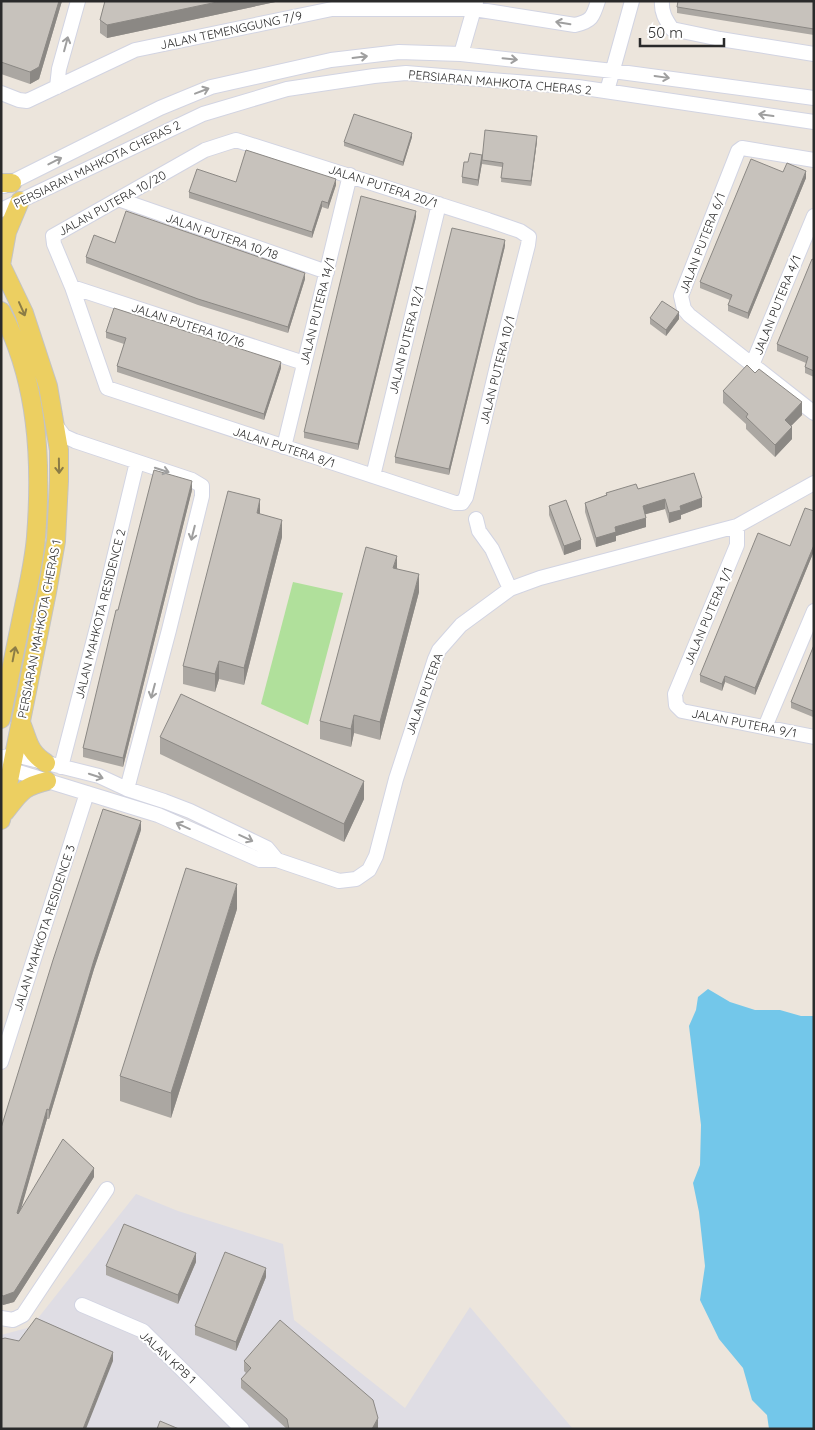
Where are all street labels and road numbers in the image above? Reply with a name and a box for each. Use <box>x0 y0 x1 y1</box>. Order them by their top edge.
street label: JALAN TEMENGGUNG 7/9 <box>159 8 304 52</box>
street label: PERSIARAN MAHKOTA CHERAS 2 <box>408 67 593 98</box>
street label: PERSIARAN MAHKOTA CHERAS 2 <box>11 117 183 211</box>
street label: JALAN PUTERA 20/1 <box>326 161 440 211</box>
street label: JALAN PUTERA 10/20 <box>55 167 169 239</box>
street label: JALAN PUTERA 6/1 <box>676 191 728 295</box>
street label: JALAN PUTERA 10/18 <box>164 210 280 262</box>
street label: JALAN PUTERA 4/1 <box>750 253 804 357</box>
street label: JALAN PUTERA 14/1 <box>296 255 338 367</box>
street label: JALAN PUTERA 12/1 <box>385 284 427 396</box>
street label: JALAN PUTERA 10/16 <box>129 300 247 351</box>
street label: JALAN PUTERA 10/1 <box>476 314 518 426</box>
street label: JALAN PUTERA 8/1 <box>231 423 337 471</box>
street label: JALAN MAHKOTA RESIDENCE 2 <box>72 527 128 701</box>
street label: PERSIARAN MAHKOTA CHERAS 1 <box>14 538 64 720</box>
street label: JALAN PUTERA 1/1 <box>681 565 735 667</box>
street label: JALAN PUTERA <box>402 651 446 737</box>
street label: JALAN PUTERA 9/1 <box>690 705 798 741</box>
street label: JALAN MAHKOTA RESIDENCE 3 <box>10 843 78 1013</box>
street label: JALAN KPB 1 <box>137 1327 199 1387</box>

